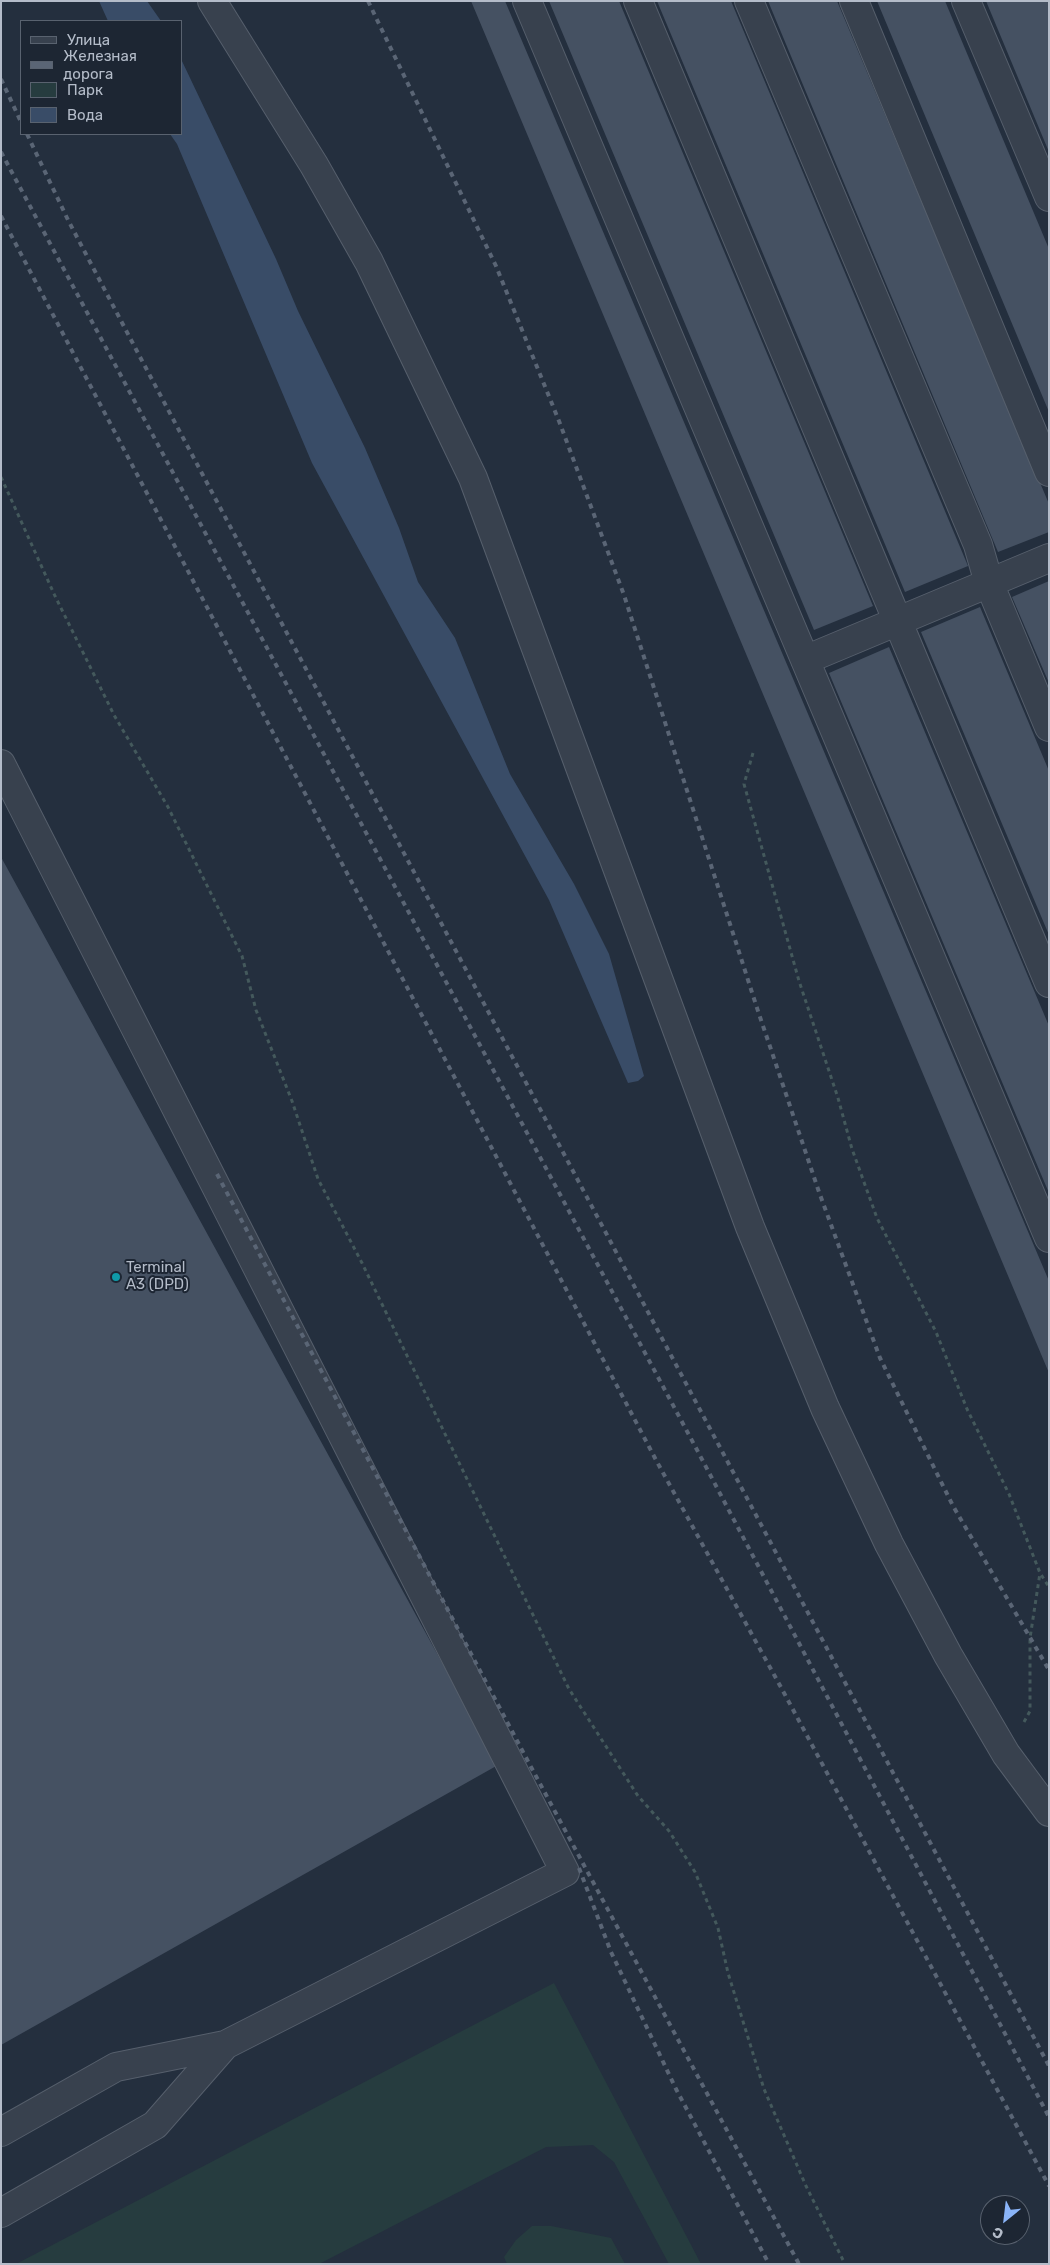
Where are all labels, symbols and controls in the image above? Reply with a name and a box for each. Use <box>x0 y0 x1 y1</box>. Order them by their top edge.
legend <box>20 20 182 135</box>
text: Улица <box>67 31 110 49</box>
text: Железная дорога <box>63 47 137 83</box>
text: Парк <box>67 81 103 99</box>
text: Вода <box>67 106 103 124</box>
place label: Terminal A3 (DPD) <box>126 1259 189 1294</box>
marker: Terminal A3 (DPD) <box>110 1271 122 1283</box>
north arrow <box>980 2195 1030 2245</box>
text: С <box>990 2223 1006 2243</box>

